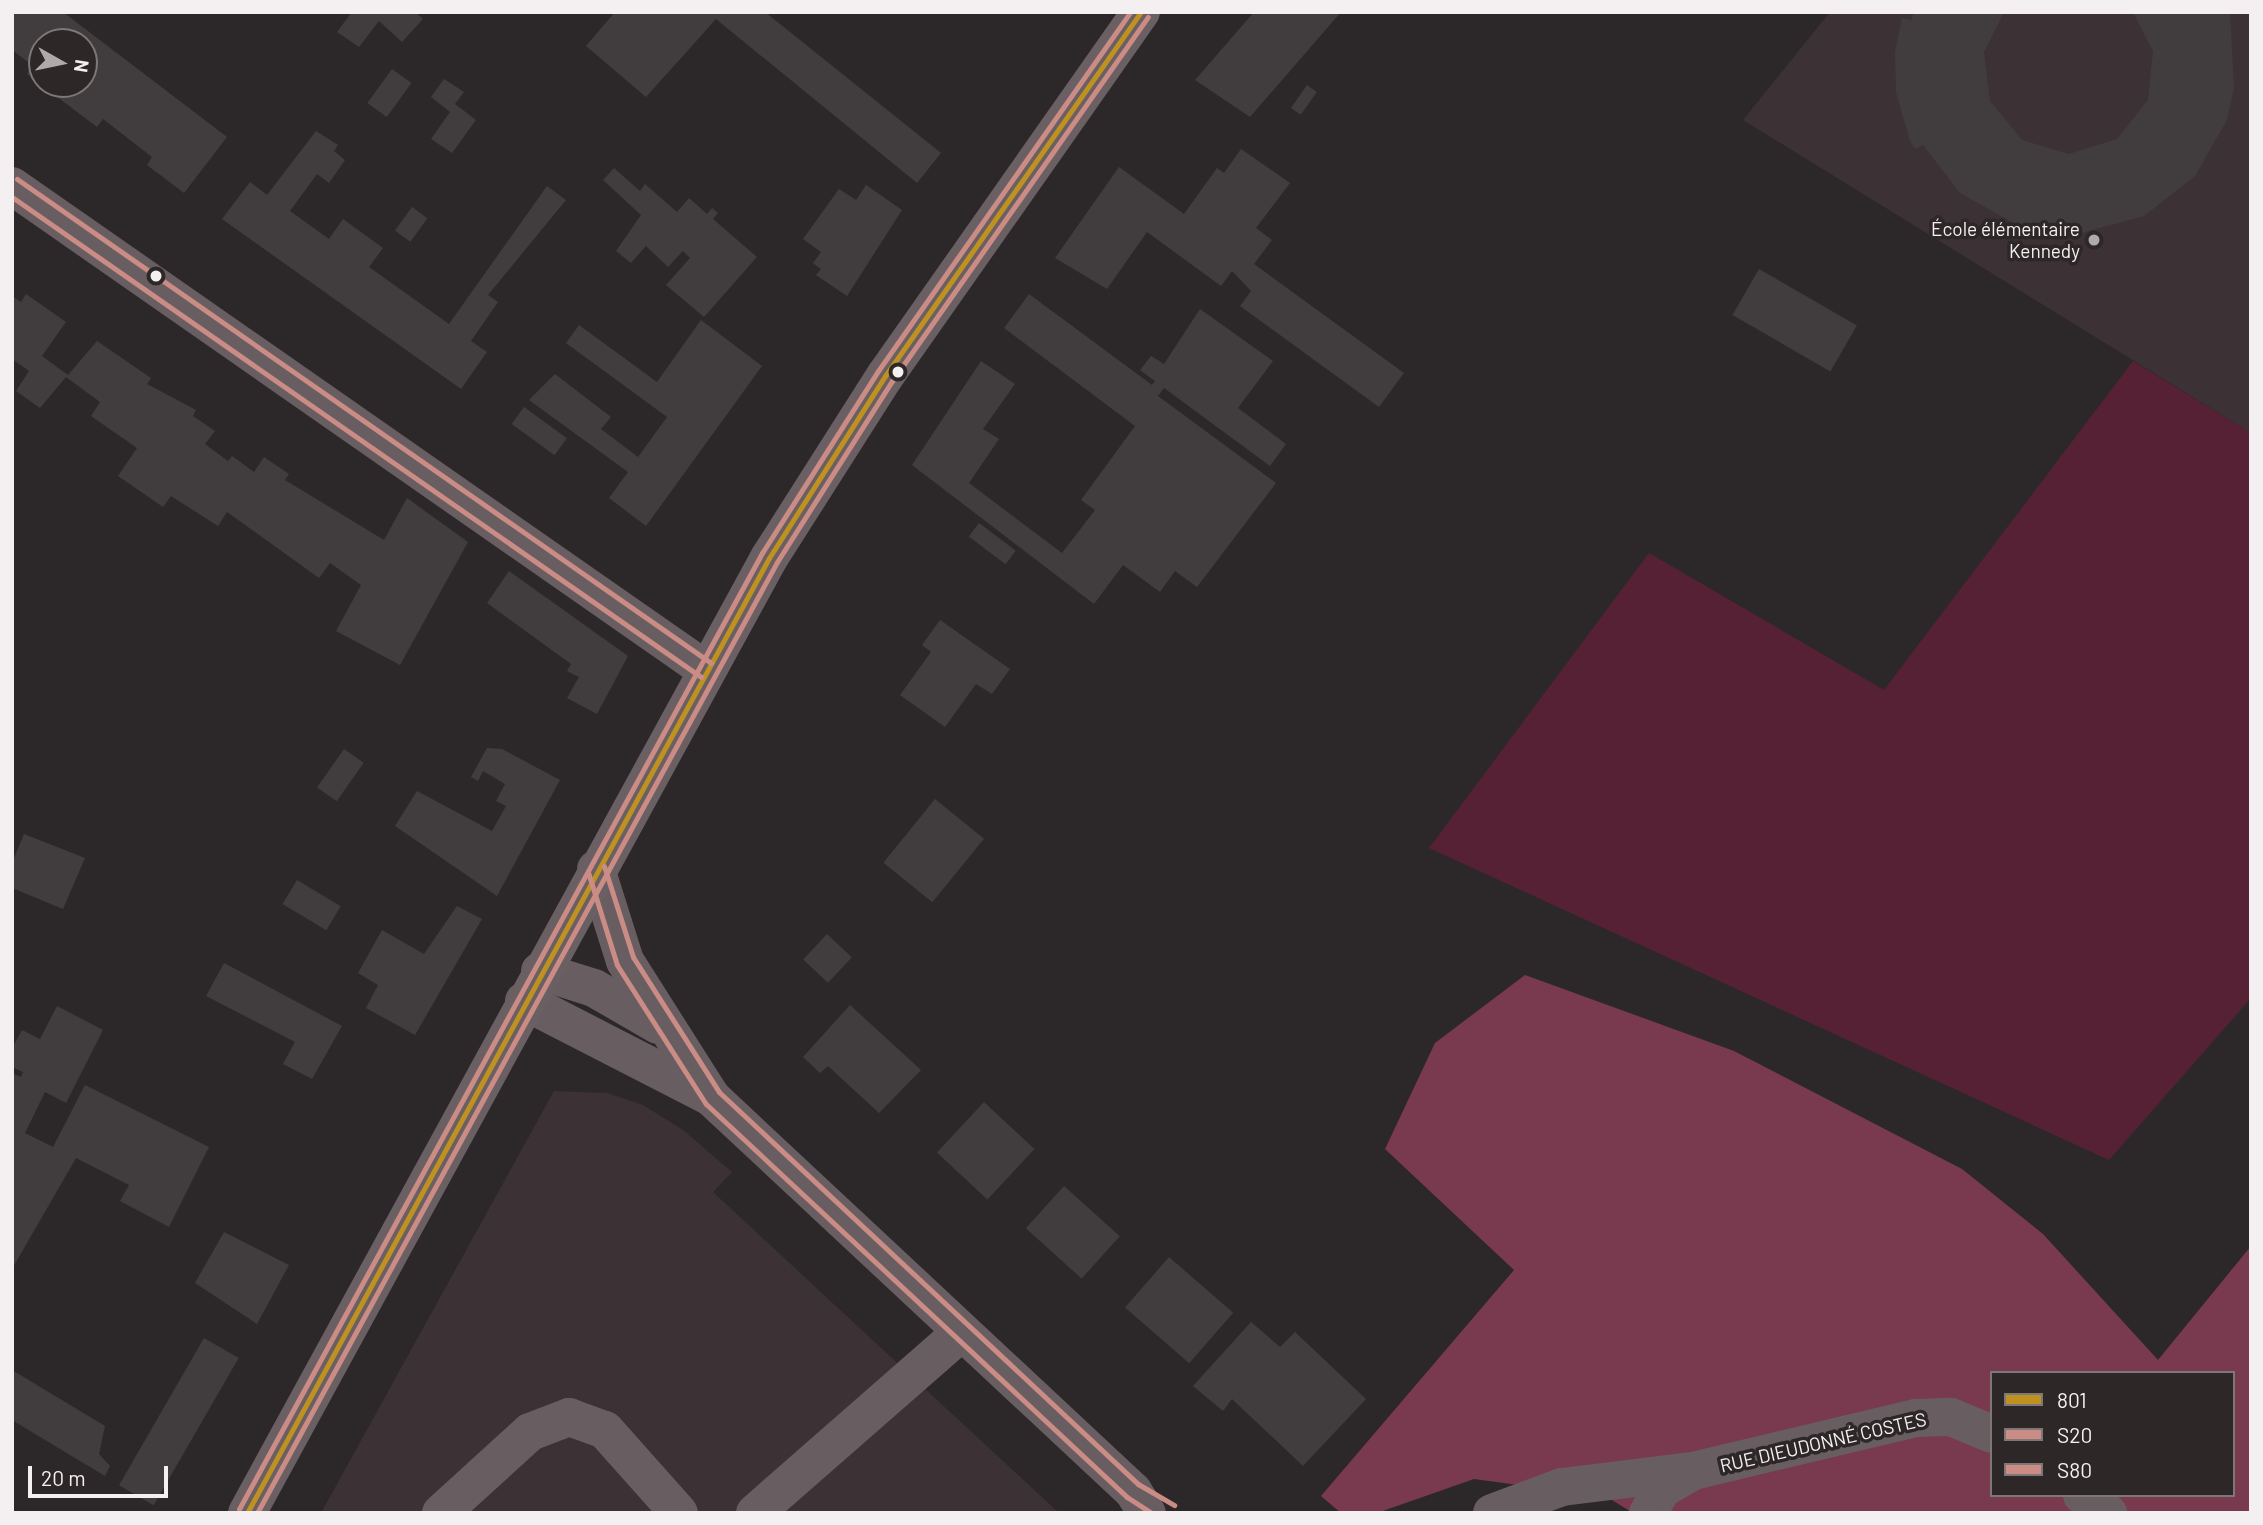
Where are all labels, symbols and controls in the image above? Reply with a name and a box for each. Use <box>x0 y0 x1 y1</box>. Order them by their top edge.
north arrow <box>28 28 98 98</box>
text: N <box>70 58 95 74</box>
place label: École élémentaire Kennedy <box>1931 218 2080 262</box>
marker: École élémentaire Kennedy <box>2086 232 2102 248</box>
unlabelled marker <box>149 269 163 283</box>
unlabelled marker <box>891 365 905 379</box>
legend <box>1990 1371 2235 1497</box>
text: 801 <box>2057 1387 2087 1412</box>
street label: RUE DIEUDONNÉ COSTES <box>1718 1407 1928 1477</box>
text: S20 <box>2057 1422 2092 1447</box>
scale bar <box>32 1452 172 1496</box>
text: S80 <box>2057 1457 2092 1482</box>
text: 20 m <box>41 1465 86 1490</box>

